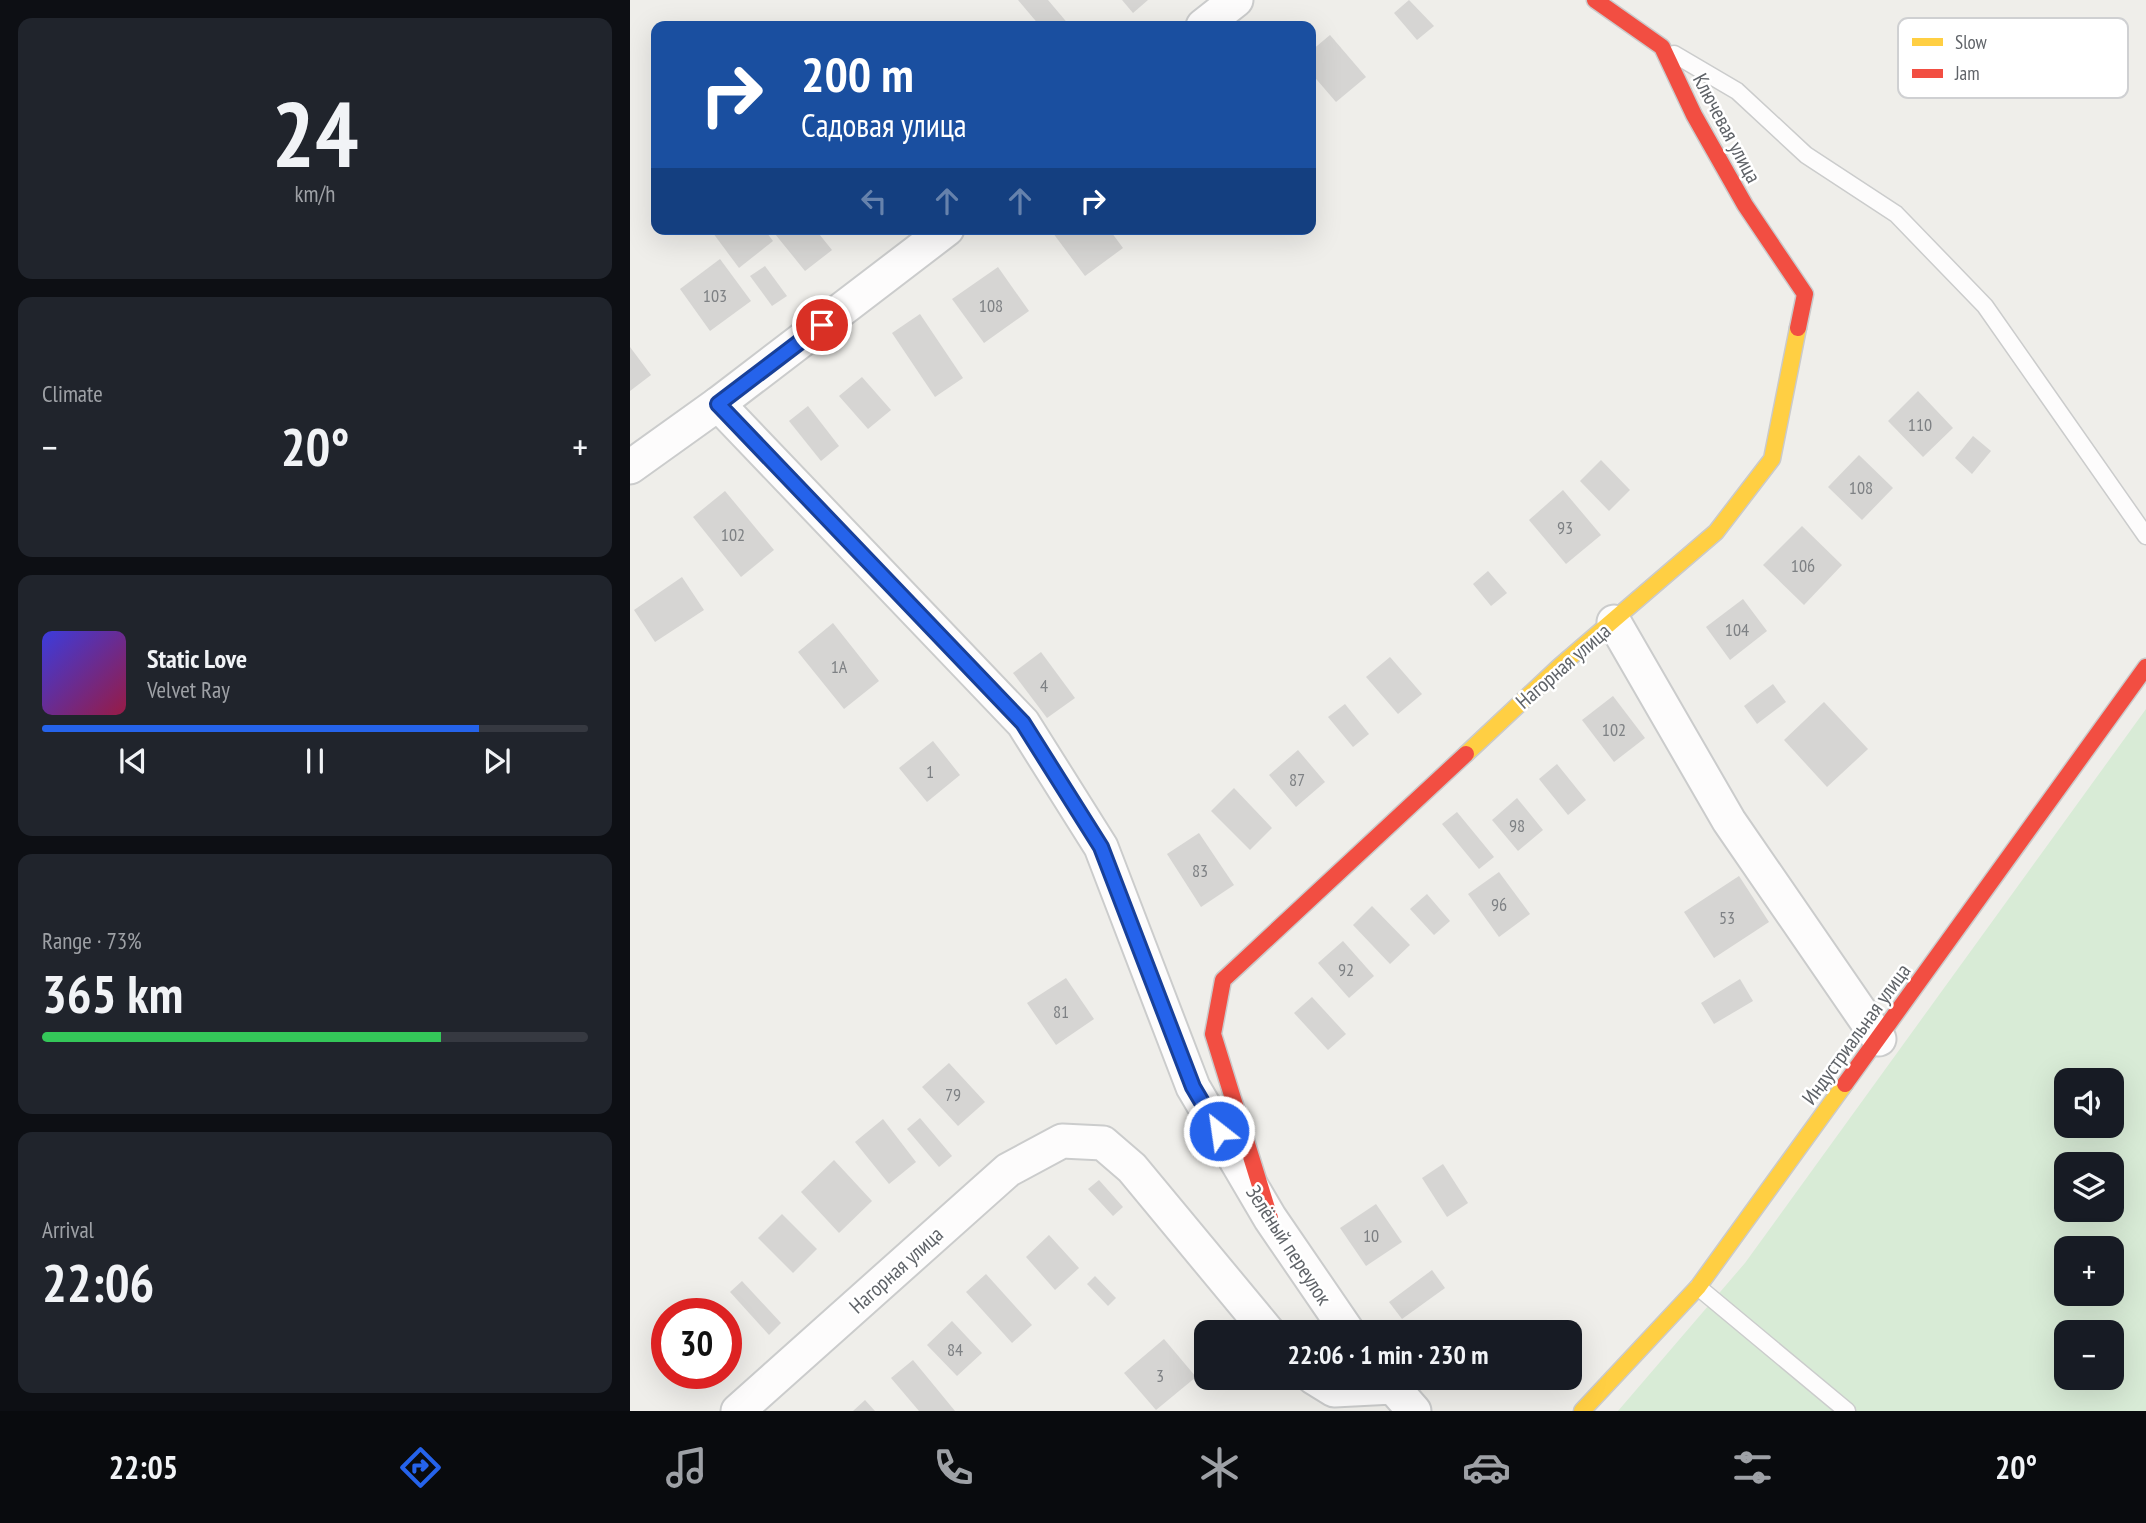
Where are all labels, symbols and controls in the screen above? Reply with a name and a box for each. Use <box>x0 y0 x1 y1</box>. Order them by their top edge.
legend <box>1898 18 2128 98</box>
text: Slow <box>1955 30 1988 54</box>
text: 200 m <box>801 42 914 106</box>
icon: right <box>686 49 777 140</box>
text: Jam <box>1954 61 1980 85</box>
street label: Ключевая улица <box>1687 69 1767 187</box>
text: 24 <box>272 74 359 192</box>
text: Садовая улица <box>801 104 967 146</box>
text: km/h <box>295 179 335 208</box>
icon: left <box>855 182 893 220</box>
icon: ahead <box>928 182 966 220</box>
icon: ahead <box>1001 182 1039 220</box>
icon: right <box>1074 182 1112 220</box>
house number: 103 <box>703 284 727 307</box>
house number: 108 <box>979 294 1003 317</box>
pin <box>792 295 852 355</box>
icon: arrive <box>803 306 841 344</box>
text: Climate <box>42 379 103 408</box>
text: 20° <box>281 413 349 480</box>
house number: 110 <box>1908 413 1932 436</box>
text: − <box>42 422 58 471</box>
text: + <box>572 422 588 471</box>
house number: 108 <box>1849 476 1873 499</box>
house number: 93 <box>1557 516 1573 539</box>
house number: 102 <box>721 523 745 546</box>
house number: 106 <box>1791 554 1815 577</box>
street label: Нагорная улица <box>1510 617 1616 715</box>
house number: 104 <box>1725 618 1749 641</box>
text: Static Love <box>147 642 247 675</box>
house number: 1А <box>831 655 848 678</box>
house number: 4 <box>1040 674 1048 697</box>
text: Velvet Ray <box>147 675 230 704</box>
house number: 102 <box>1602 718 1626 741</box>
icon: previous <box>114 742 152 780</box>
icon: pause <box>296 742 334 780</box>
icon: next <box>478 742 516 780</box>
house number: 1 <box>926 760 934 783</box>
house number: 87 <box>1289 768 1305 791</box>
house number: 98 <box>1509 814 1525 837</box>
house number: 83 <box>1192 859 1208 882</box>
house number: 96 <box>1491 893 1507 916</box>
house number: 53 <box>1719 906 1735 929</box>
text: Range · 73% <box>42 926 142 955</box>
house number: 92 <box>1338 958 1354 981</box>
street label: Индустриальная улица <box>1796 958 1916 1110</box>
text: 365 km <box>42 960 183 1027</box>
house number: 81 <box>1053 1000 1069 1023</box>
map controls <box>2054 1068 2124 1390</box>
button: sound <box>2054 1068 2124 1138</box>
house number: 79 <box>945 1083 961 1106</box>
position arrow <box>1182 1094 1256 1168</box>
button: layers <box>2054 1152 2124 1222</box>
street label: Зелёный переулок <box>1240 1180 1338 1310</box>
text: Arrival <box>42 1215 94 1244</box>
street label: Нагорная улица <box>844 1221 948 1319</box>
house number: 10 <box>1363 1224 1379 1247</box>
button: + <box>2054 1236 2124 1306</box>
text: 22:06 <box>42 1249 154 1316</box>
speed limit sign: 30 <box>651 1298 742 1389</box>
button: − <box>2054 1320 2124 1390</box>
house number: 84 <box>947 1338 963 1361</box>
text: 22:06 · 1 min · 230 m <box>1288 1338 1488 1371</box>
house number: 3 <box>1156 1364 1164 1387</box>
icon: directions <box>396 1443 445 1492</box>
icon: music <box>662 1443 711 1492</box>
icon: phone <box>929 1443 978 1492</box>
icon: climate <box>1195 1443 1244 1492</box>
icon: car <box>1462 1443 1511 1492</box>
icon: filters <box>1728 1443 1777 1492</box>
text: 22:05 <box>109 1446 178 1488</box>
text: 20° <box>1995 1446 2037 1488</box>

